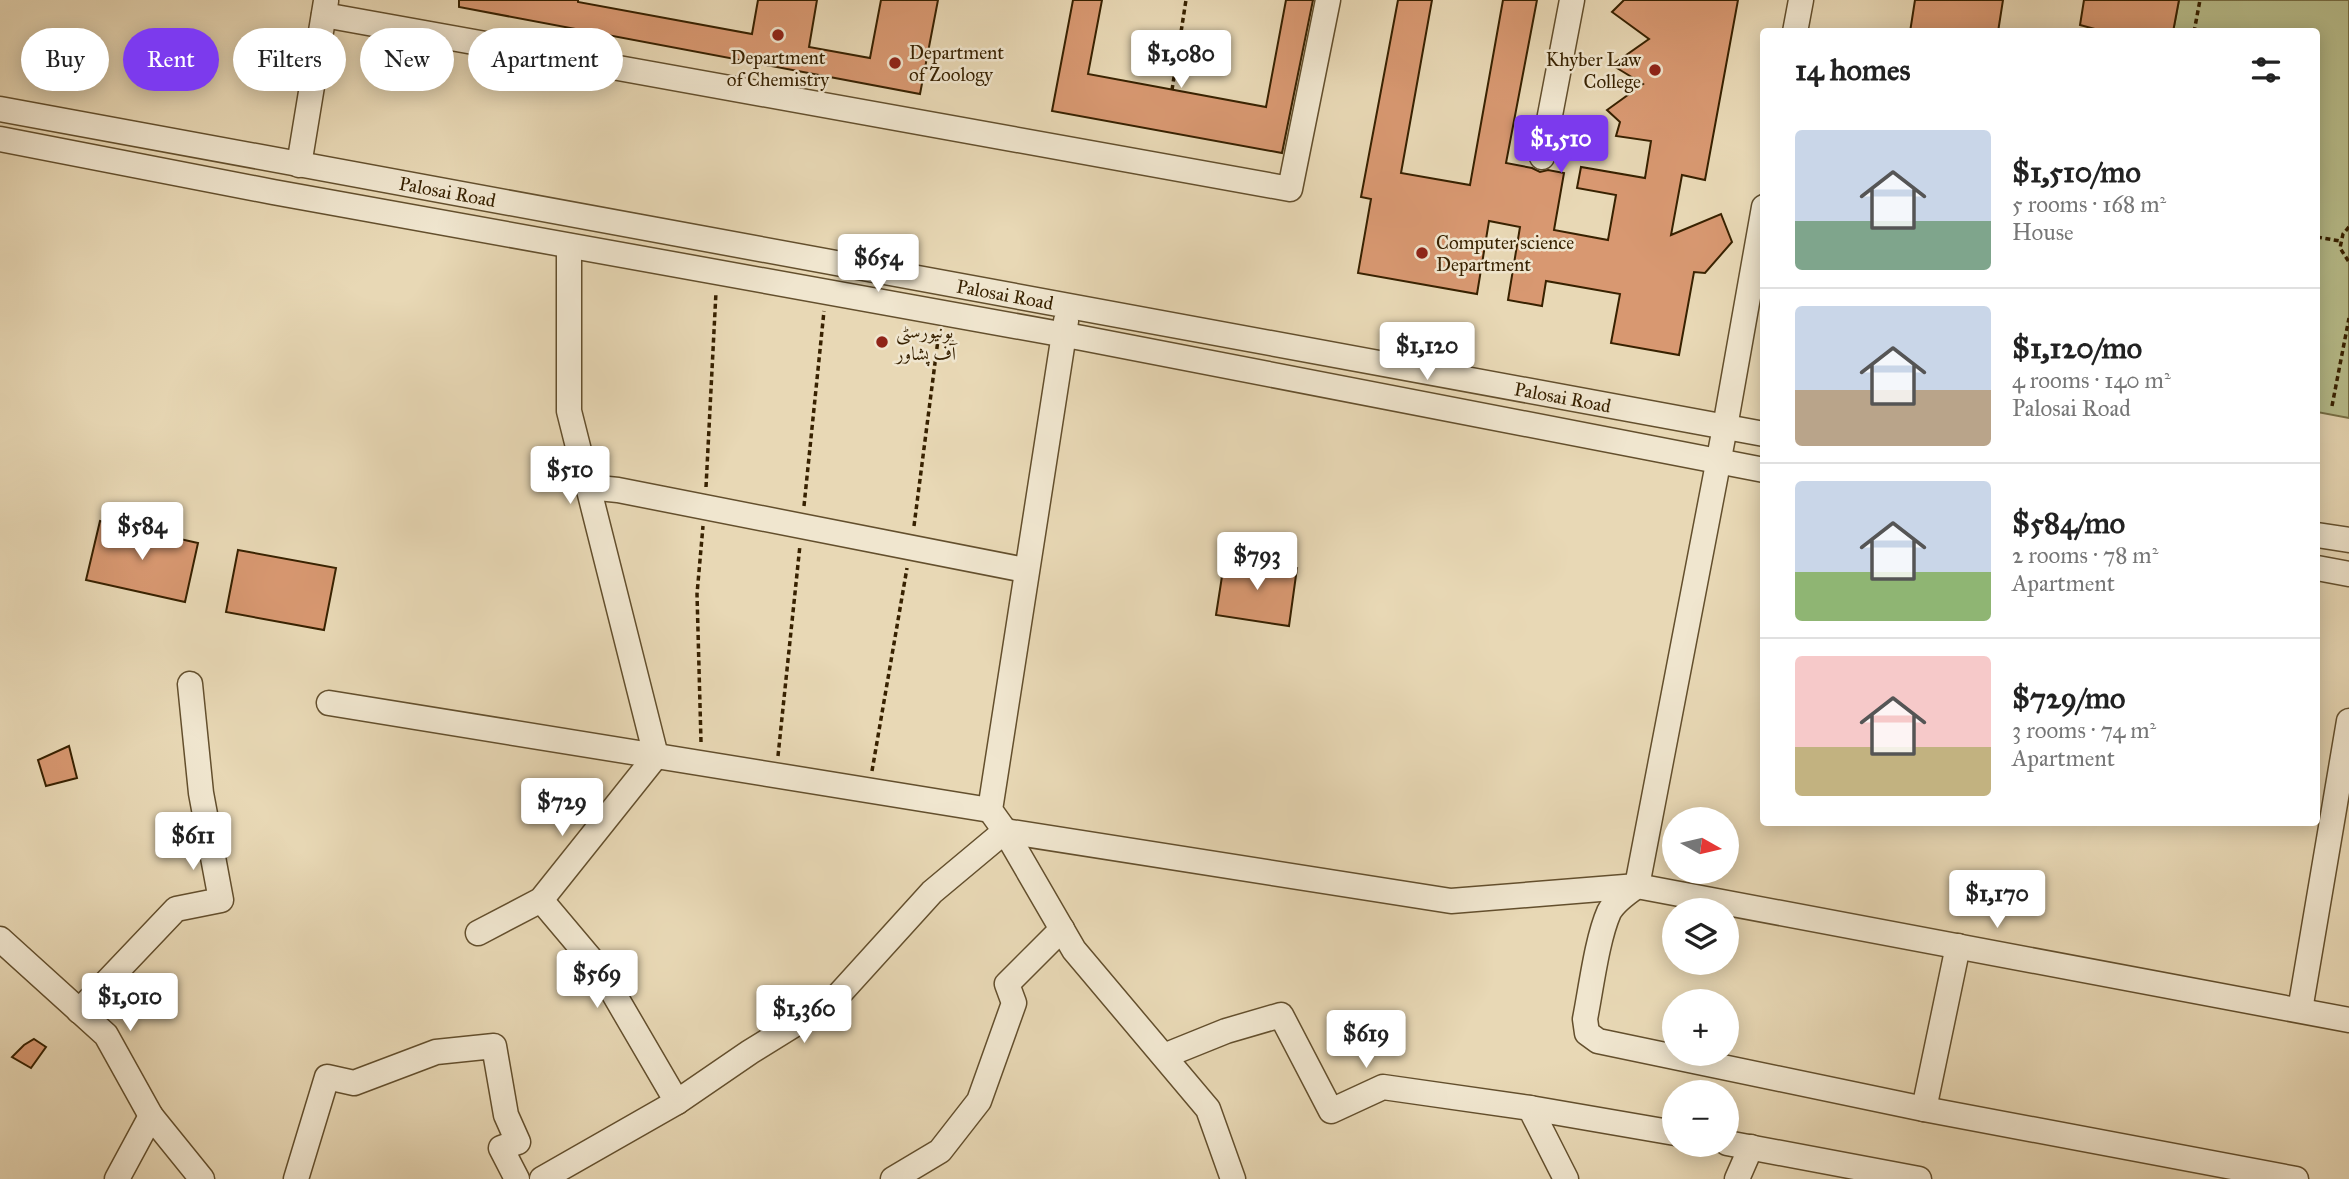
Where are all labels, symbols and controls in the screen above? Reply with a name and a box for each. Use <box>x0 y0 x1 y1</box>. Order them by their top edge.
marker: Department of Chemistry <box>770 27 786 43</box>
chip: Buy <box>21 28 109 91</box>
chip: Rent <box>123 28 219 91</box>
chip: Filters <box>233 28 346 91</box>
chip: New <box>360 28 454 91</box>
chip: Apartment <box>468 28 623 91</box>
pin: $1,080 <box>1124 31 1238 90</box>
text: $1,080 <box>1147 39 1215 67</box>
place label: Department of Zoology <box>909 41 1004 87</box>
place label: Department of Chemistry <box>727 46 830 91</box>
place label: Khyber Law College <box>1546 48 1642 94</box>
icon: filters <box>2247 51 2285 89</box>
text: 14 homes <box>1795 52 1910 88</box>
marker: Department of Zoology <box>887 55 903 71</box>
marker: Khyber Law College <box>1647 62 1663 78</box>
pin: $1,510 <box>1504 116 1618 175</box>
text: $1,510 <box>1530 124 1592 152</box>
text: $1,510/mo <box>2012 154 2141 190</box>
icon: home <box>1851 158 1935 242</box>
street label: Palosai Road <box>397 171 498 212</box>
text: 5 rooms · 168 m² <box>2012 190 2166 218</box>
text: House <box>2012 218 2074 246</box>
place label: Computer science Department <box>1436 231 1574 276</box>
pin: $654 <box>837 234 919 294</box>
text: $654 <box>854 243 902 271</box>
marker: Computer science Department <box>1414 245 1430 261</box>
street label: Palosai Road <box>955 274 1056 314</box>
place label: یونیورسٹی آف پشاور <box>894 320 958 367</box>
pin: $1,120 <box>1370 322 1484 382</box>
text: $1,120/mo <box>2012 330 2142 366</box>
text: $1,120 <box>1396 331 1458 359</box>
marker: یونیورسٹی آف پشاور <box>874 334 890 350</box>
icon: home <box>1851 334 1935 418</box>
text: 4 rooms · 140 m² <box>2012 366 2171 394</box>
street label: Palosai Road <box>1512 377 1614 417</box>
text: Palosai Road <box>2012 394 2131 422</box>
pin: $510 <box>529 447 611 506</box>
text: $510 <box>547 455 593 483</box>
pin: $584 <box>101 503 183 562</box>
text: $584/mo <box>2012 505 2125 541</box>
icon: home <box>1851 509 1935 593</box>
text: $584 <box>117 511 167 539</box>
pin: $793 <box>1216 532 1298 592</box>
text: $793 <box>1233 541 1281 569</box>
text: 2 rooms · 78 m² <box>2012 541 2158 569</box>
text: Apartment <box>2012 569 2115 597</box>
text: $729/mo <box>2012 680 2125 716</box>
icon: home <box>1851 684 1935 768</box>
text: 3 rooms · 74 m² <box>2012 716 2156 744</box>
text: Apartment <box>2012 744 2115 772</box>
pin: $729 <box>521 778 603 838</box>
text: $729 <box>537 787 587 815</box>
north arrow <box>1662 807 1740 884</box>
map controls <box>1662 807 1739 1157</box>
pin: $611 <box>152 812 234 872</box>
text: $611 <box>171 821 215 849</box>
pin: $1,170 <box>1940 870 2054 930</box>
text: $1,170 <box>1965 879 2029 907</box>
button: layers <box>1662 898 1739 975</box>
pin: $569 <box>556 950 638 1010</box>
text: $569 <box>573 959 621 987</box>
pin: $1,010 <box>73 974 187 1033</box>
text: $1,010 <box>98 982 162 1010</box>
pin: $1,360 <box>747 986 861 1045</box>
button: + <box>1662 989 1739 1066</box>
text: $1,360 <box>772 994 836 1022</box>
pin: $619 <box>1325 1010 1407 1070</box>
text: $619 <box>1343 1019 1389 1047</box>
button: − <box>1662 1080 1739 1157</box>

